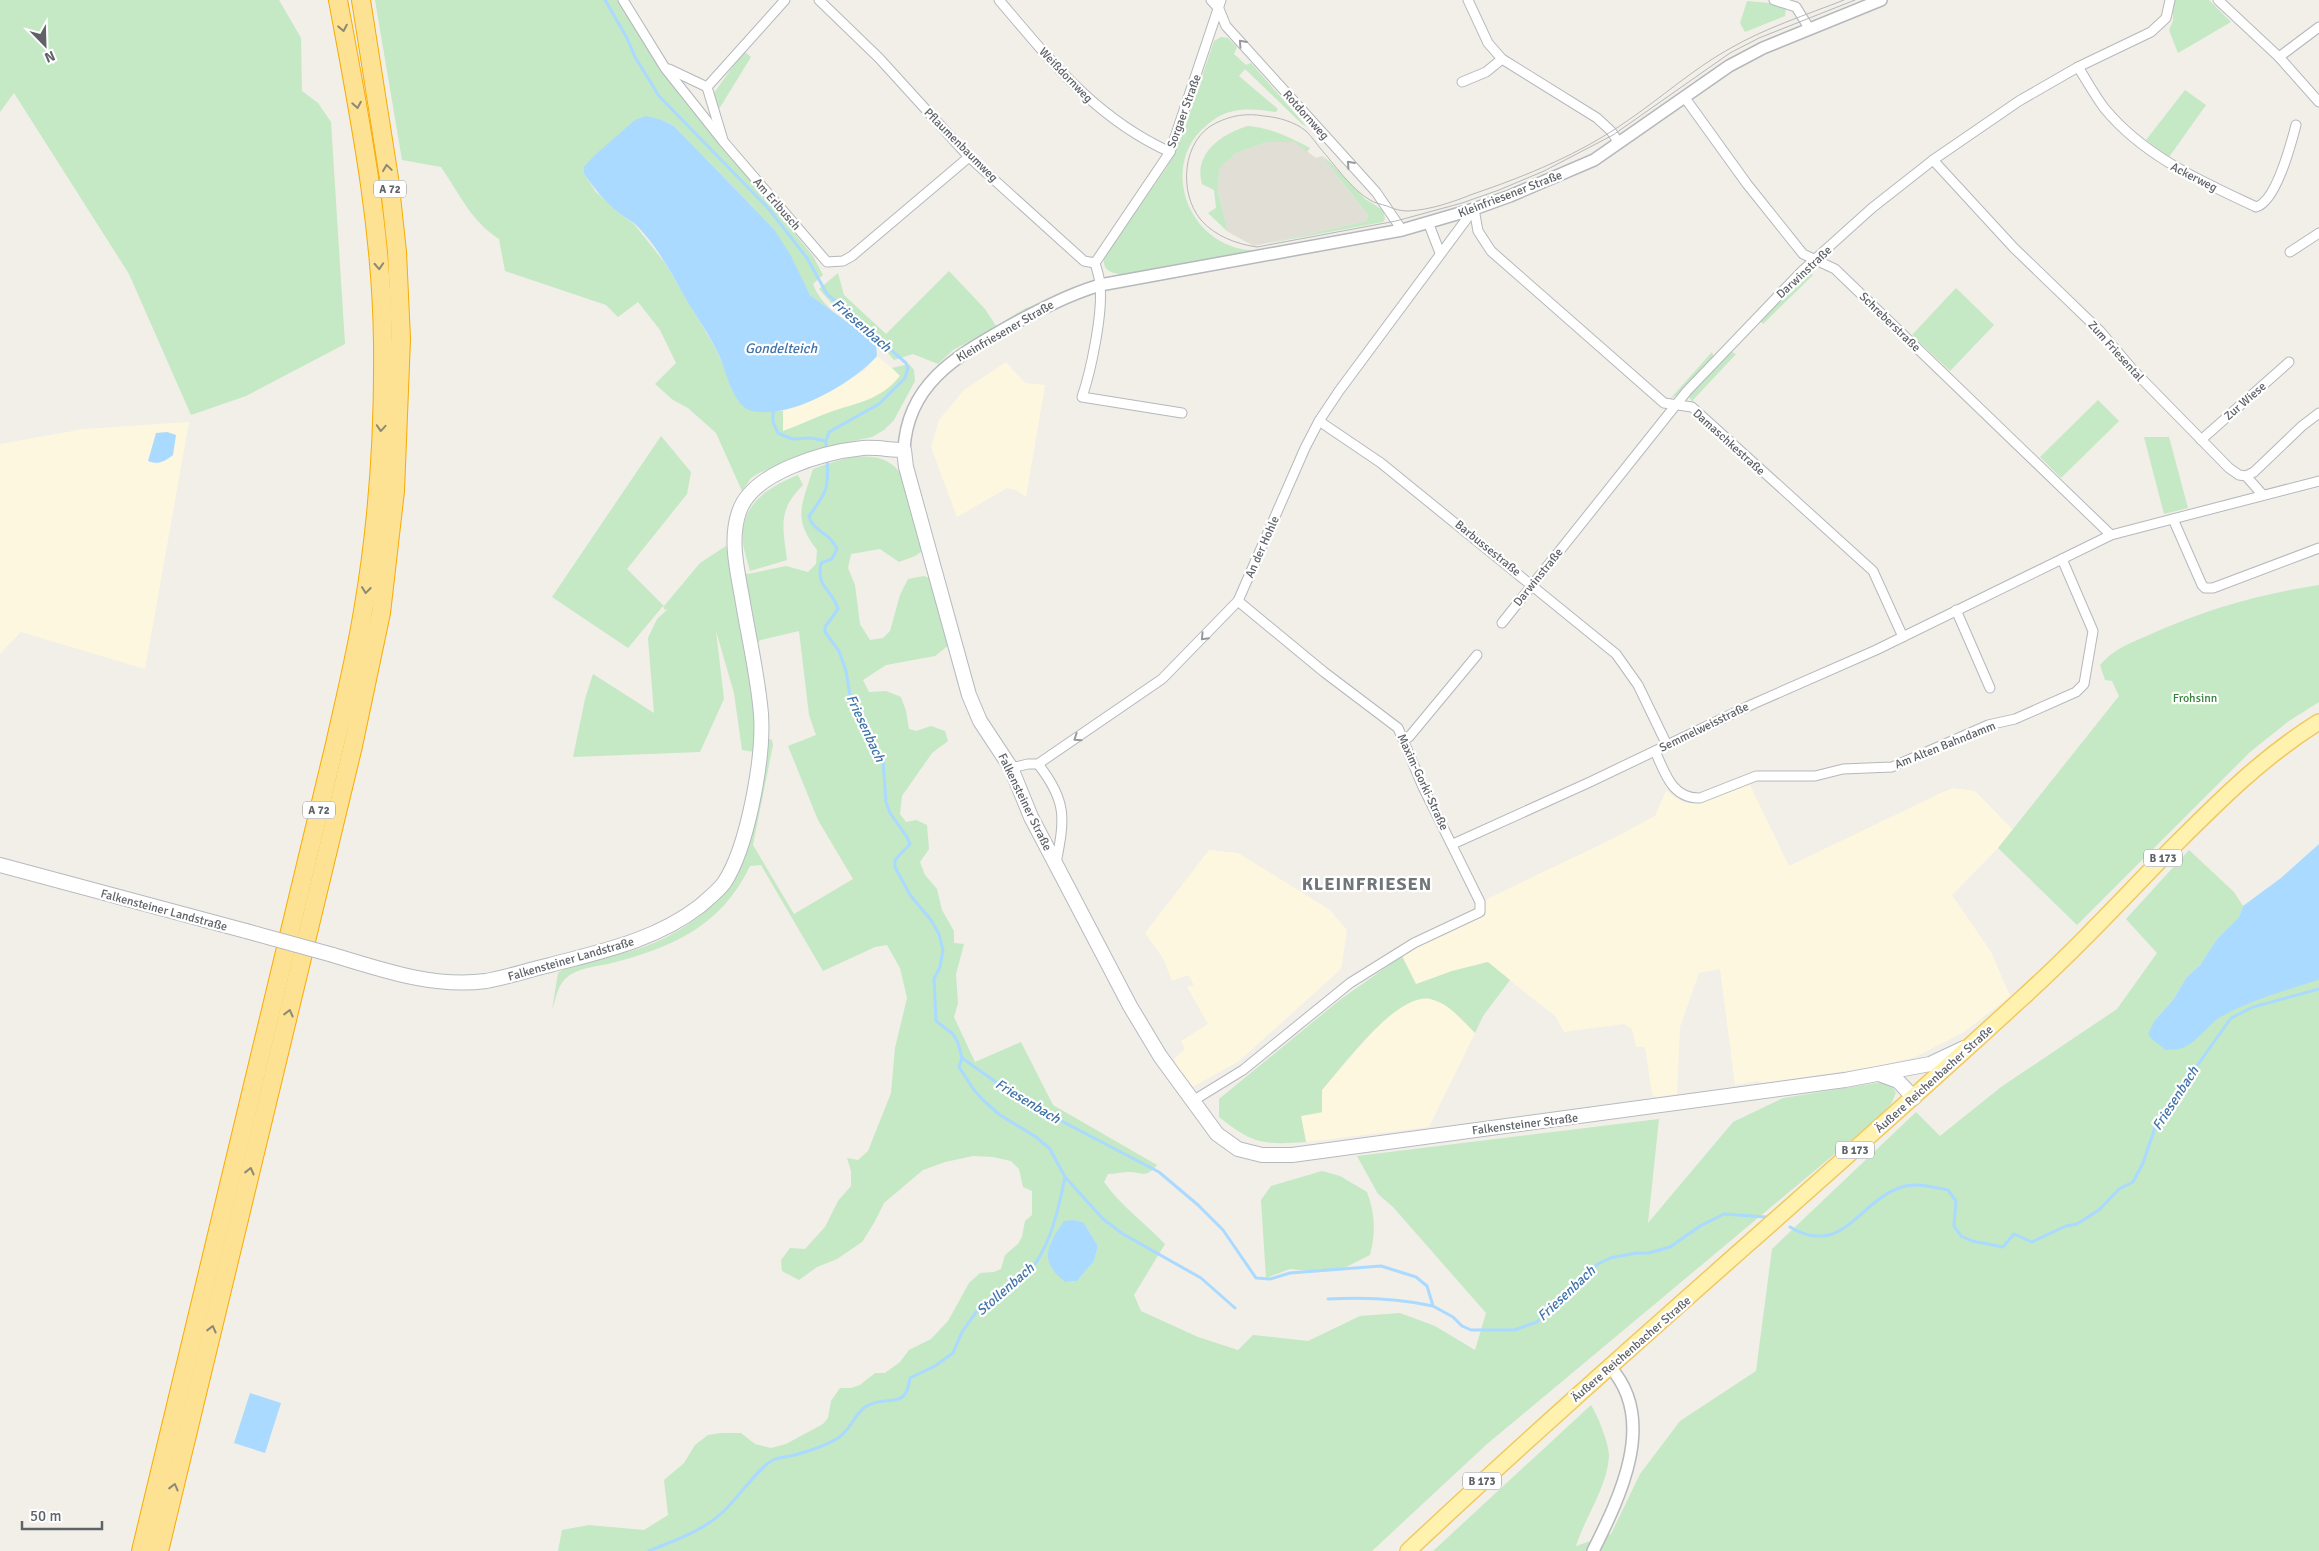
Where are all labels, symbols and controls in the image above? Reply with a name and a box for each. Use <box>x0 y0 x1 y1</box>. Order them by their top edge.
north arrow <box>20 20 70 70</box>
one-way arrow <box>337 24 348 33</box>
one-way arrow <box>1238 39 1247 48</box>
street label: Weißdornweg <box>1036 45 1096 106</box>
text: N <box>42 47 58 66</box>
street label: Sorgaer Straße <box>1164 72 1205 150</box>
street label: Rotdornweg <box>1279 87 1332 143</box>
one-way arrow <box>352 100 362 109</box>
street label: Pflaumenbaumweg <box>921 105 1001 185</box>
street label: Ackerweg <box>2168 159 2220 196</box>
one-way arrow <box>1347 160 1356 169</box>
one-way arrow <box>383 164 393 172</box>
street label: Kleinfriesener Straße <box>1456 168 1564 221</box>
street label: Am Erlbusch <box>750 175 803 234</box>
road number: A 72 <box>374 180 406 198</box>
street label: Darwinstraße <box>1773 243 1835 302</box>
one-way arrow <box>373 262 384 270</box>
street label: Schreberstraße <box>1856 289 1923 355</box>
water label: Friesenbach <box>829 295 895 356</box>
street label: Kleinfriesener Straße <box>954 297 1057 365</box>
street label: Zum Friesental <box>2084 318 2147 385</box>
water label: Gondelteich <box>745 340 817 357</box>
street label: Zur Wiese <box>2221 379 2269 424</box>
street label: Damaschkestraße <box>1689 406 1768 479</box>
one-way arrow <box>376 424 387 432</box>
street label: An der Hohle <box>1242 514 1283 581</box>
street label: Barbussestraße <box>1452 517 1524 580</box>
street label: Darwinstraße <box>1510 545 1566 609</box>
one-way arrow <box>361 586 372 594</box>
one-way arrow <box>1201 631 1210 640</box>
park label: Frohsinn <box>2173 691 2217 706</box>
water label: Friesenbach <box>843 692 889 765</box>
street label: Semmelweisstraße <box>1657 699 1751 756</box>
street label: Am Alten Bahndamm <box>1893 718 1998 773</box>
one-way arrow <box>1074 731 1083 741</box>
street label: Maxim-Gorki-Straße <box>1394 731 1452 833</box>
street label: Falkensteiner Straße <box>994 751 1055 854</box>
road number: A 72 <box>303 802 335 818</box>
road number: B 173 <box>2144 850 2182 866</box>
district label: KLEINFRIESEN <box>1302 873 1432 895</box>
street label: Falkensteiner Landstraße <box>99 886 229 935</box>
street label: Falkensteiner Landstraße <box>506 934 636 985</box>
one-way arrow <box>283 1008 294 1017</box>
street label: Äußere Reichenbacher Straße <box>1872 1022 1996 1136</box>
water label: Friesenbach <box>2149 1063 2203 1133</box>
water label: Friesenbach <box>992 1075 1064 1128</box>
street label: Falkensteiner Straße <box>1471 1111 1579 1138</box>
road number: B 173 <box>1836 1142 1874 1158</box>
one-way arrow <box>244 1166 255 1175</box>
water label: Stollenbach <box>973 1259 1038 1319</box>
water label: Friesenbach <box>1534 1262 1599 1324</box>
street label: Äußere Reichenbacher Straße <box>1568 1293 1694 1405</box>
one-way arrow <box>206 1324 217 1333</box>
road number: B 173 <box>1463 1472 1501 1490</box>
one-way arrow <box>168 1482 179 1491</box>
scale bar <box>22 1498 102 1530</box>
text: 50 m <box>30 1507 61 1525</box>

